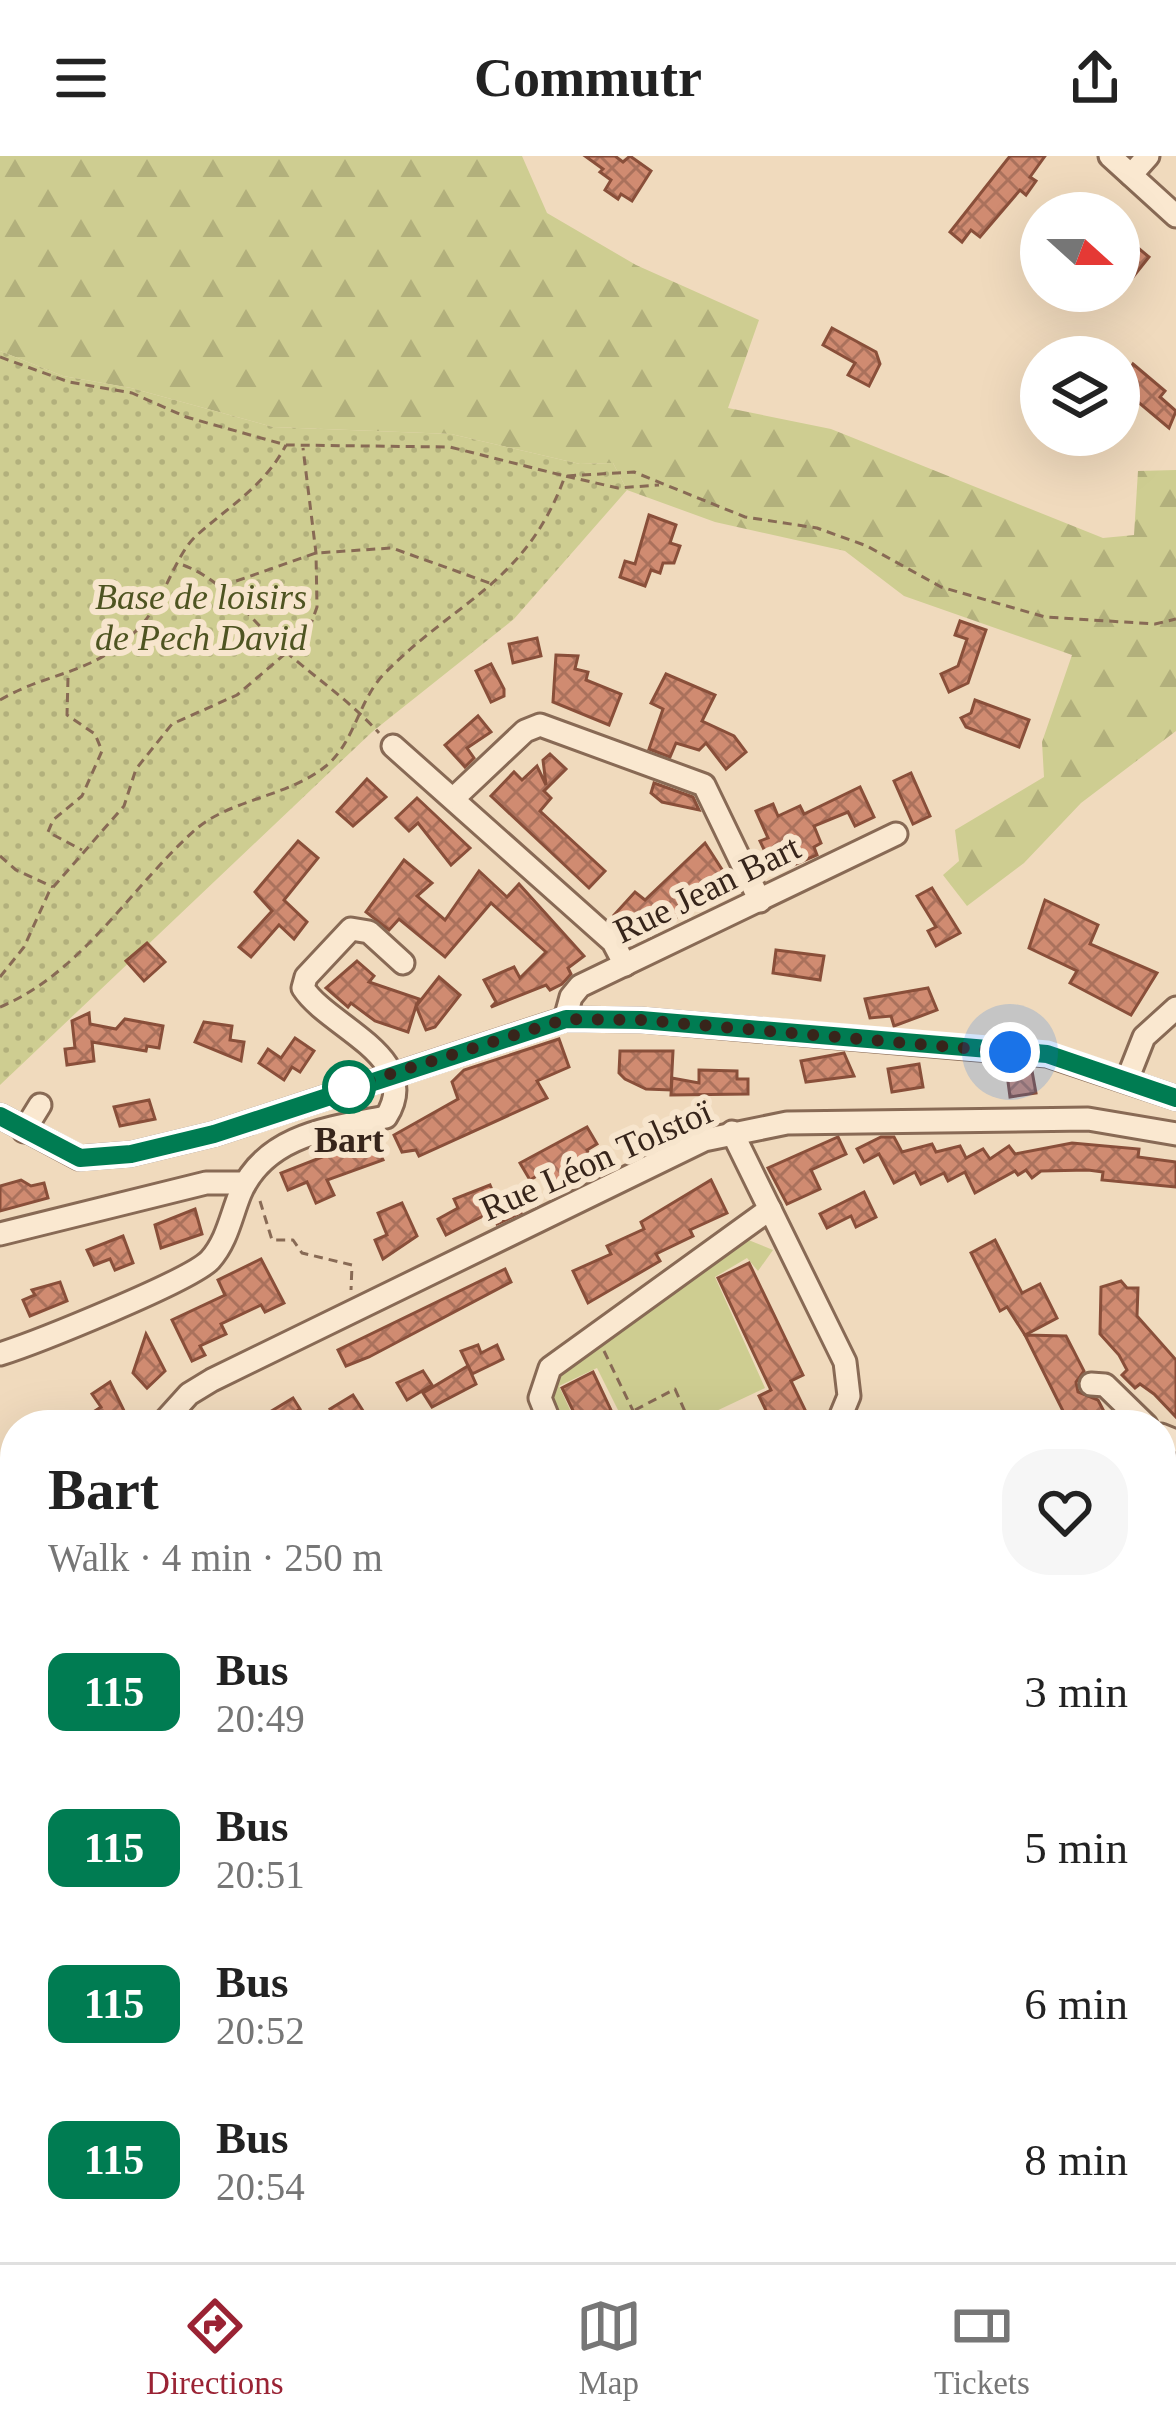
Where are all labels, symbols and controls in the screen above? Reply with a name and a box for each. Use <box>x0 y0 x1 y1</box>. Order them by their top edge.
icon: menu <box>48 45 114 111</box>
icon: share <box>1062 45 1128 111</box>
text: Commutr <box>474 48 702 108</box>
north arrow <box>1020 192 1140 312</box>
map controls <box>1020 192 1140 456</box>
button: layers <box>1020 336 1140 456</box>
park label: Base de loisirs de Pech David <box>95 577 308 658</box>
street label: Rue Jean Bart <box>607 827 807 951</box>
your location <box>980 1022 1040 1082</box>
marker: Bart <box>324 1062 374 1112</box>
street label: Rue Léon Tolstoï <box>474 1091 718 1229</box>
place label: Bart <box>314 1120 384 1160</box>
button: heart <box>1002 1449 1128 1575</box>
text: Bart <box>48 1458 159 1521</box>
text: Walk · 4 min · 250 m <box>48 1536 383 1579</box>
text: Bus <box>216 1645 289 1695</box>
text: 3 min <box>1024 1667 1128 1717</box>
text: 115 <box>84 1669 144 1715</box>
text: 20:49 <box>216 1697 305 1740</box>
text: Bus <box>216 1801 289 1851</box>
text: 5 min <box>1024 1823 1128 1873</box>
text: 115 <box>84 1825 144 1871</box>
text: 20:51 <box>216 1853 305 1896</box>
text: Bus <box>216 1957 289 2007</box>
text: 6 min <box>1024 1979 1128 2029</box>
text: 115 <box>84 1981 144 2027</box>
text: 20:52 <box>216 2009 305 2052</box>
text: Bus <box>216 2113 289 2163</box>
text: 8 min <box>1024 2135 1128 2185</box>
text: 115 <box>84 2137 144 2183</box>
text: 20:54 <box>216 2165 305 2208</box>
tab: Directions <box>146 2293 284 2402</box>
tab: Map <box>576 2293 642 2402</box>
tab: Tickets <box>934 2293 1030 2402</box>

